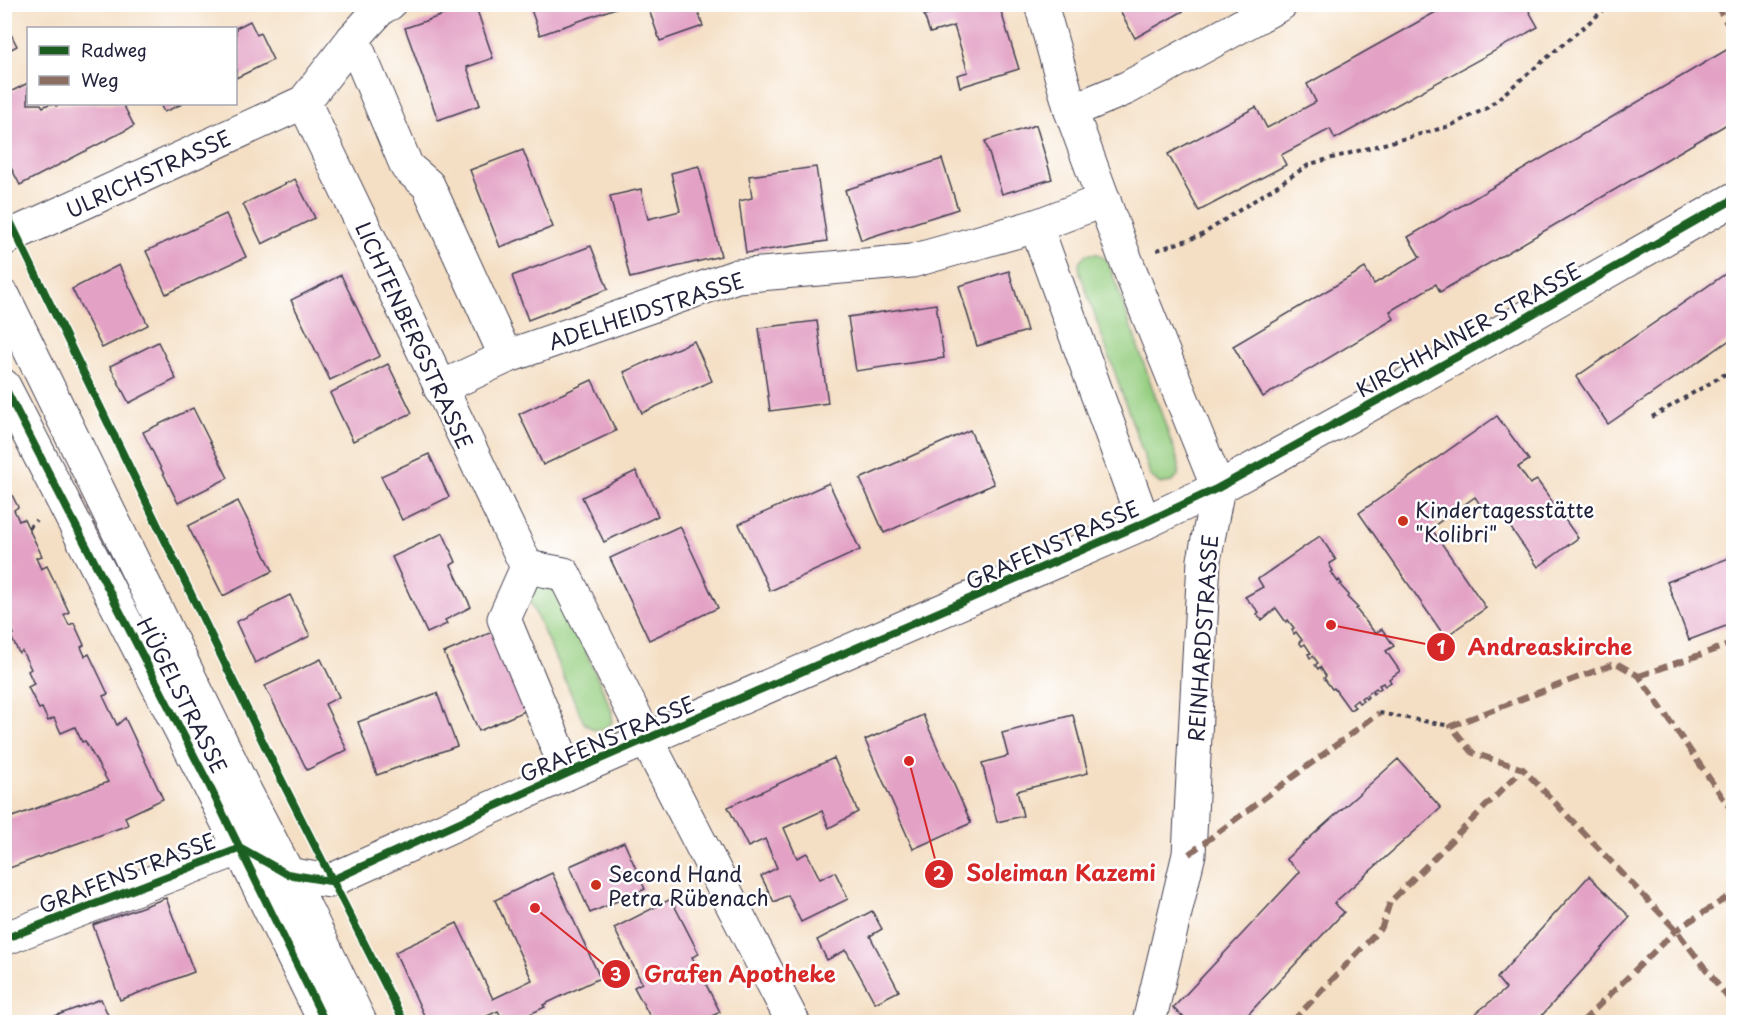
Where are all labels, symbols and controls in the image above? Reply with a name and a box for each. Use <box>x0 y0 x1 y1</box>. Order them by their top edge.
legend <box>27 27 237 105</box>
text: Radweg <box>81 36 147 63</box>
text: Weg <box>81 66 119 93</box>
street label: ULRICHSTRASSE <box>60 121 236 225</box>
street label: LICHTENBERGSTRASSE <box>348 216 482 454</box>
street label: KIRCHHAINER STRASSE <box>1350 254 1586 404</box>
street label: ADELHEIDSTRASSE <box>544 263 748 357</box>
street label: GRAFENSTRASSE <box>960 491 1144 597</box>
place label: Kindertagesstätte "Kolibri" <box>1415 493 1594 549</box>
marker: Kindertagesstätte "Kolibri" <box>1396 514 1410 528</box>
street label: REINHARDSTRASSE <box>1179 533 1225 743</box>
street label: HÜGELSTRASSE <box>130 611 236 779</box>
callout: Andreaskirche <box>1426 627 1644 667</box>
text: Andreaskirche <box>1468 629 1632 662</box>
text: 1 <box>1437 633 1446 660</box>
street label: GRAFENSTRASSE <box>515 687 699 789</box>
street label: GRAFENSTRASSE <box>34 824 220 920</box>
callout: Soleiman Kazemi <box>924 854 1168 894</box>
text: Soleiman Kazemi <box>966 855 1156 888</box>
place label: Second Hand Petra Rübenach <box>608 857 769 913</box>
text: 2 <box>933 859 946 886</box>
marker: Second Hand Petra Rübenach <box>589 878 603 892</box>
callout: Grafen Apotheke <box>601 954 848 994</box>
text: Grafen Apotheke <box>644 956 836 989</box>
text: 3 <box>610 960 622 987</box>

